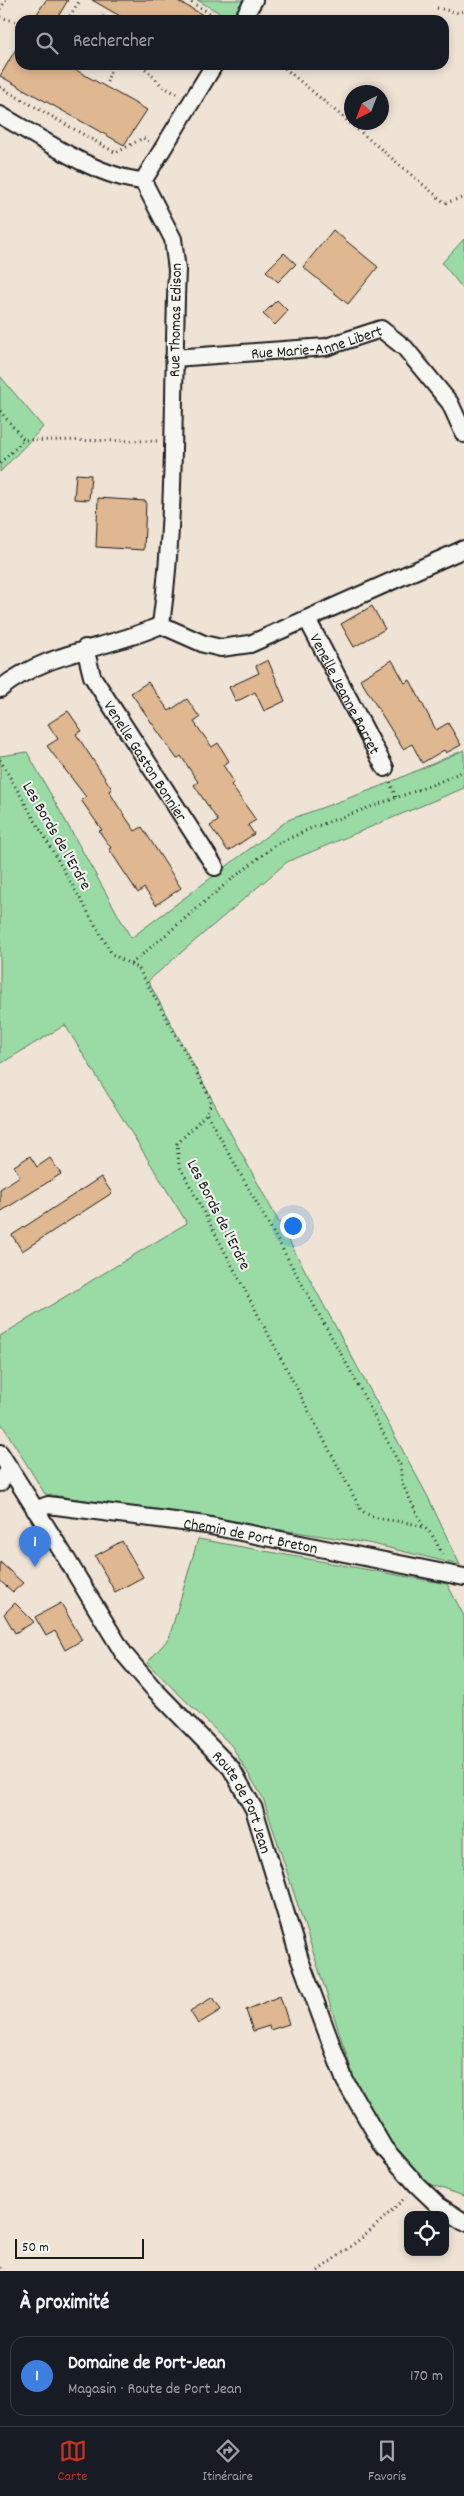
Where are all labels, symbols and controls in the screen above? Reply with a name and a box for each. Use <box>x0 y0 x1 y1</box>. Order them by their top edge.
search box <box>15 15 449 70</box>
icon: search <box>33 29 61 57</box>
text: Rechercher <box>73 29 154 56</box>
north arrow <box>344 85 389 130</box>
street label: Rue Thomas Edison <box>164 263 189 377</box>
street label: Rue Marie-Anne Libert <box>250 320 386 366</box>
street label: Venelle Jeanne Barret <box>303 630 385 759</box>
street label: Venelle Gaston Bonnier <box>97 697 192 826</box>
street label: Les Bords de l'Erdre <box>16 778 96 895</box>
street label: Les Bords de l'Erdre <box>180 1156 256 1274</box>
your location <box>280 1213 306 1239</box>
street label: Chemin de Port Breton <box>182 1513 320 1561</box>
pin: 1 <box>19 1526 51 1567</box>
street label: Route de Port Jean <box>206 1746 276 1857</box>
map controls <box>404 2211 449 2256</box>
button: locate <box>404 2211 449 2256</box>
scale bar <box>15 2236 144 2259</box>
text: 50 m <box>22 2238 49 2258</box>
text: À proximité <box>20 2289 109 2319</box>
text: Domaine de Port-Jean <box>68 2351 225 2378</box>
text: 1 <box>35 2365 39 2388</box>
text: 170 m <box>410 2365 443 2388</box>
text: Magasin · Route de Port Jean <box>68 2378 242 2401</box>
tab: Carte <box>58 2437 88 2487</box>
tab: Itinéraire <box>203 2437 253 2487</box>
tab: Favoris <box>368 2437 406 2487</box>

